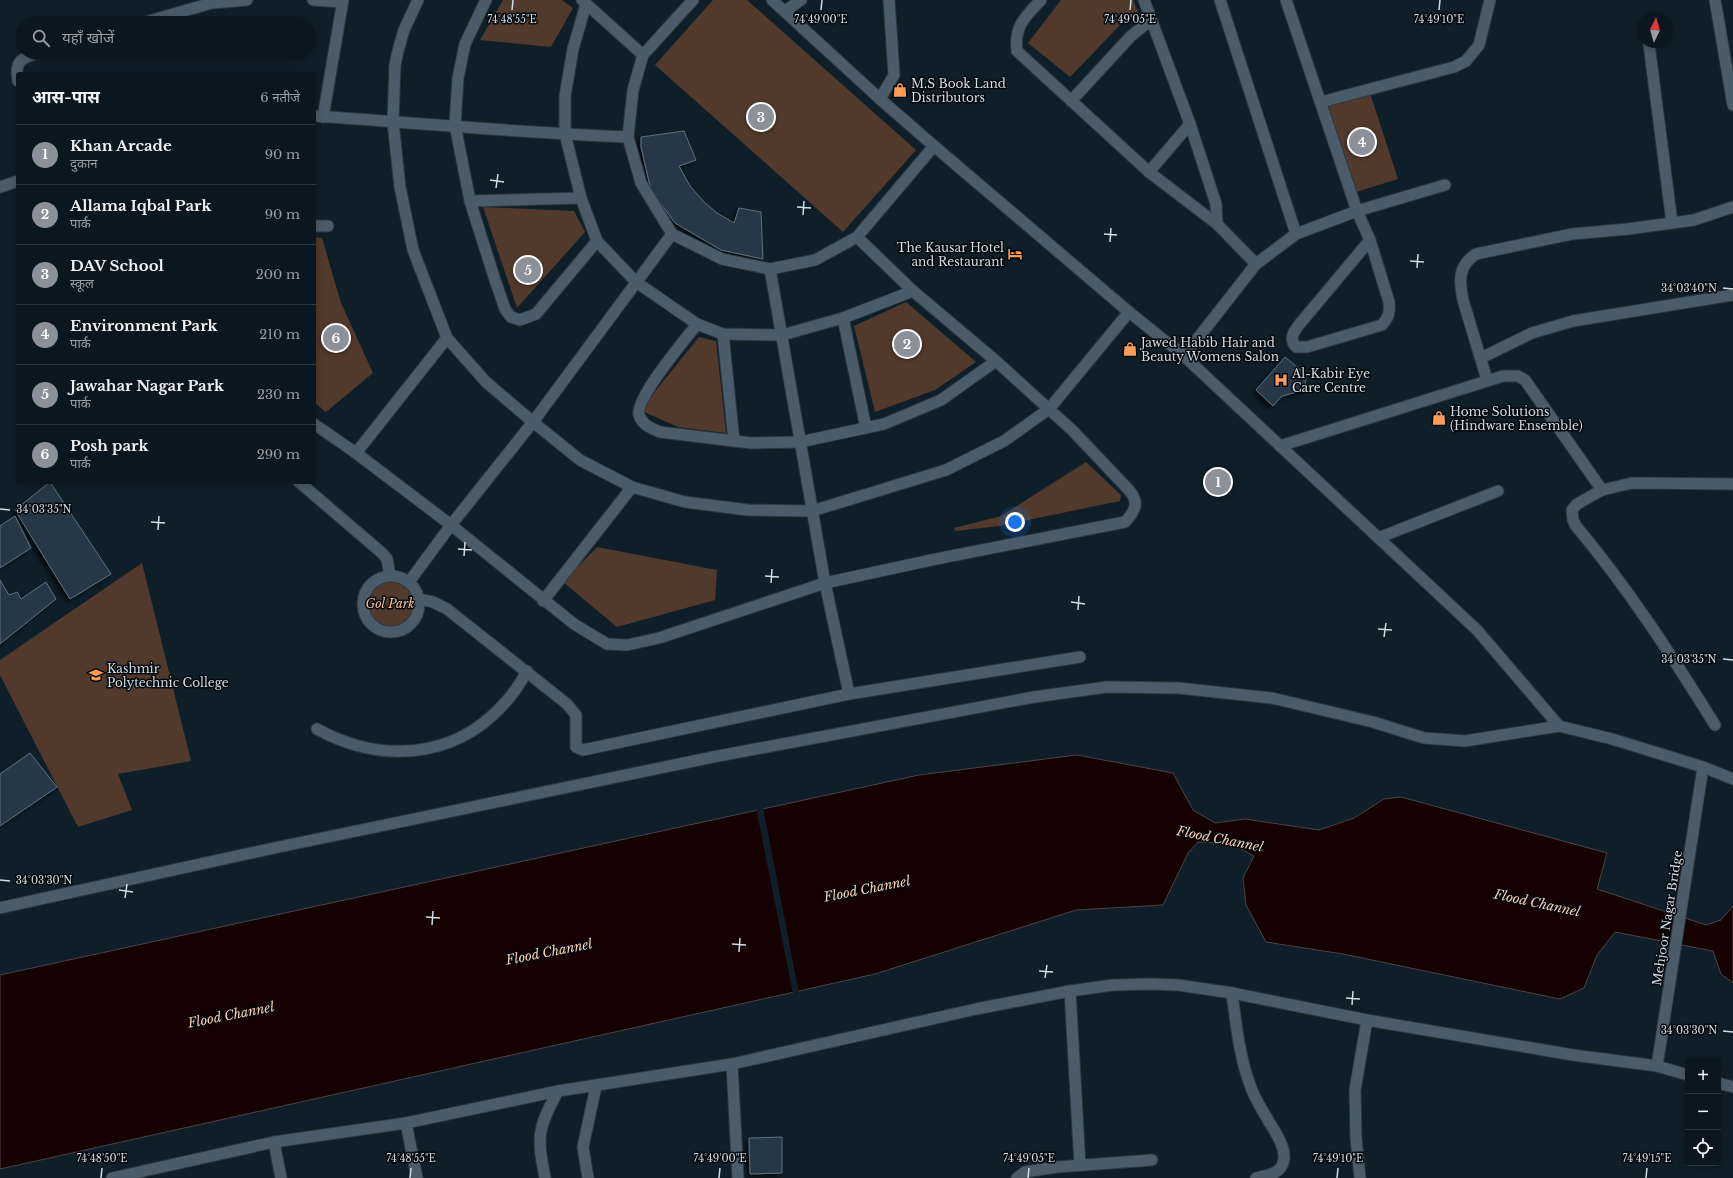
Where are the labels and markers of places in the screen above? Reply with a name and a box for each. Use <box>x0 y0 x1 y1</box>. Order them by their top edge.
place label: M.S Book Land Distributors <box>911 76 1006 105</box>
shop icon: M.S Book Land Distributors <box>892 82 908 98</box>
pin: 3 <box>748 102 774 132</box>
pin: 4 <box>1349 127 1375 157</box>
place label: The Kausar Hotel and Restaurant <box>897 240 1004 269</box>
hotel icon: The Kausar Hotel and Restaurant <box>1007 246 1023 262</box>
pin: 5 <box>515 255 541 285</box>
pin: 6 <box>323 323 349 353</box>
pin: 2 <box>894 329 920 359</box>
place label: Jawed Habib Hair and Beauty Womens Salon <box>1139 335 1279 364</box>
shop icon: Jawed Habib Hair and Beauty Womens Salon <box>1122 341 1138 357</box>
place label: Al-Kabir Eye Care Centre <box>1291 366 1370 395</box>
hospital icon: Al-Kabir Eye Care Centre <box>1273 372 1289 388</box>
place label: Home Solutions (Hindware Ensemble) <box>1450 404 1583 433</box>
shop icon: Home Solutions (Hindware Ensemble) <box>1431 410 1447 426</box>
pin: 1 <box>1205 467 1231 497</box>
place label: Kashmir Polytechnic College <box>107 661 229 690</box>
school or university icon: Kashmir Polytechnic College <box>88 667 104 683</box>

